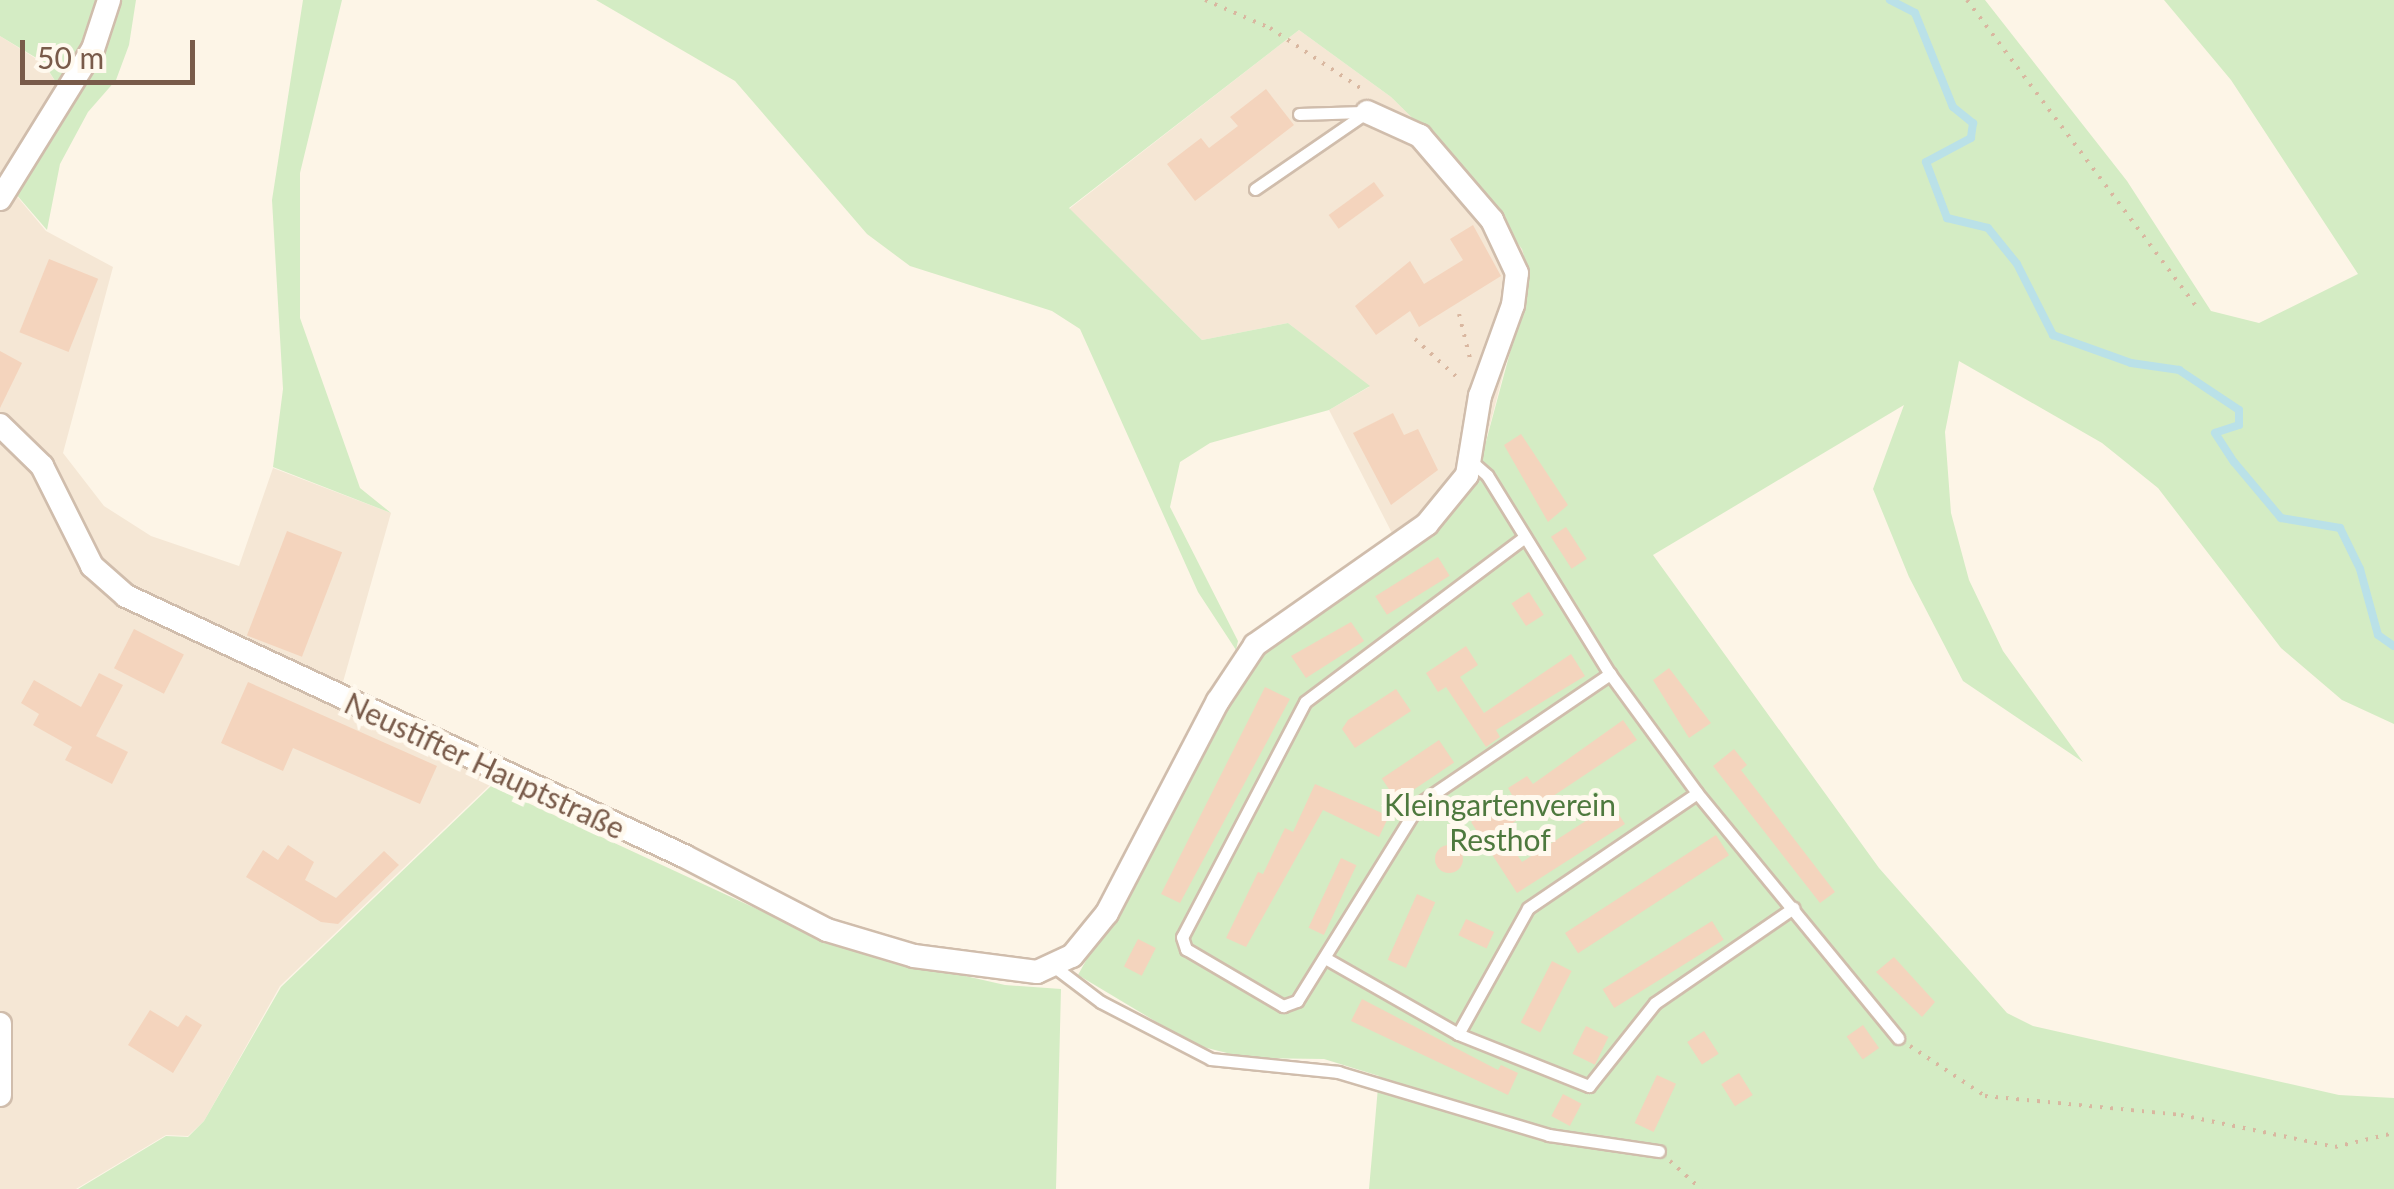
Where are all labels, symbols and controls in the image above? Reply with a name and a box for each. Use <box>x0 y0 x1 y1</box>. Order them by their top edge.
scale bar <box>25 20 200 82</box>
text: 50 m <box>37 39 104 75</box>
street label: Neustifter Hauptstraße <box>339 684 631 846</box>
park label: Kleingartenverein Resthof <box>1384 786 1616 856</box>

